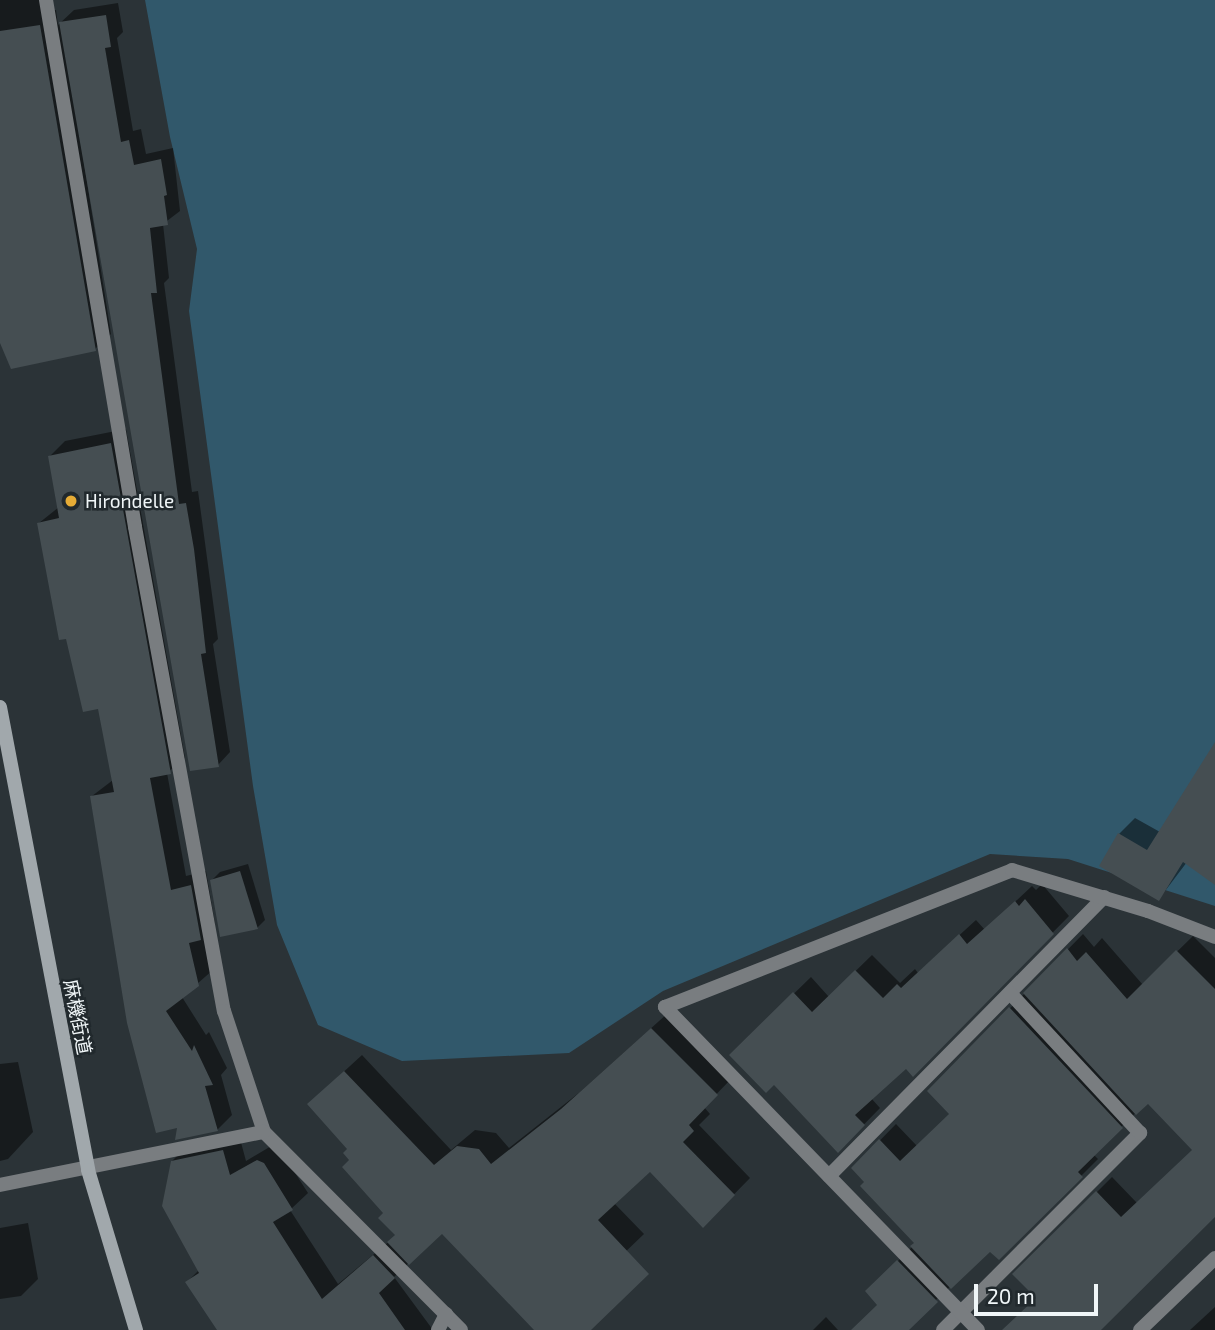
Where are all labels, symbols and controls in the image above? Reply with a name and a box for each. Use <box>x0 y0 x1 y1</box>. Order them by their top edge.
place label: Hirondelle <box>85 490 174 512</box>
marker: Hirondelle <box>63 493 79 509</box>
street label: 麻機街道 <box>60 978 96 1056</box>
scale bar <box>977 1270 1101 1314</box>
text: 20 m <box>987 1283 1035 1308</box>

